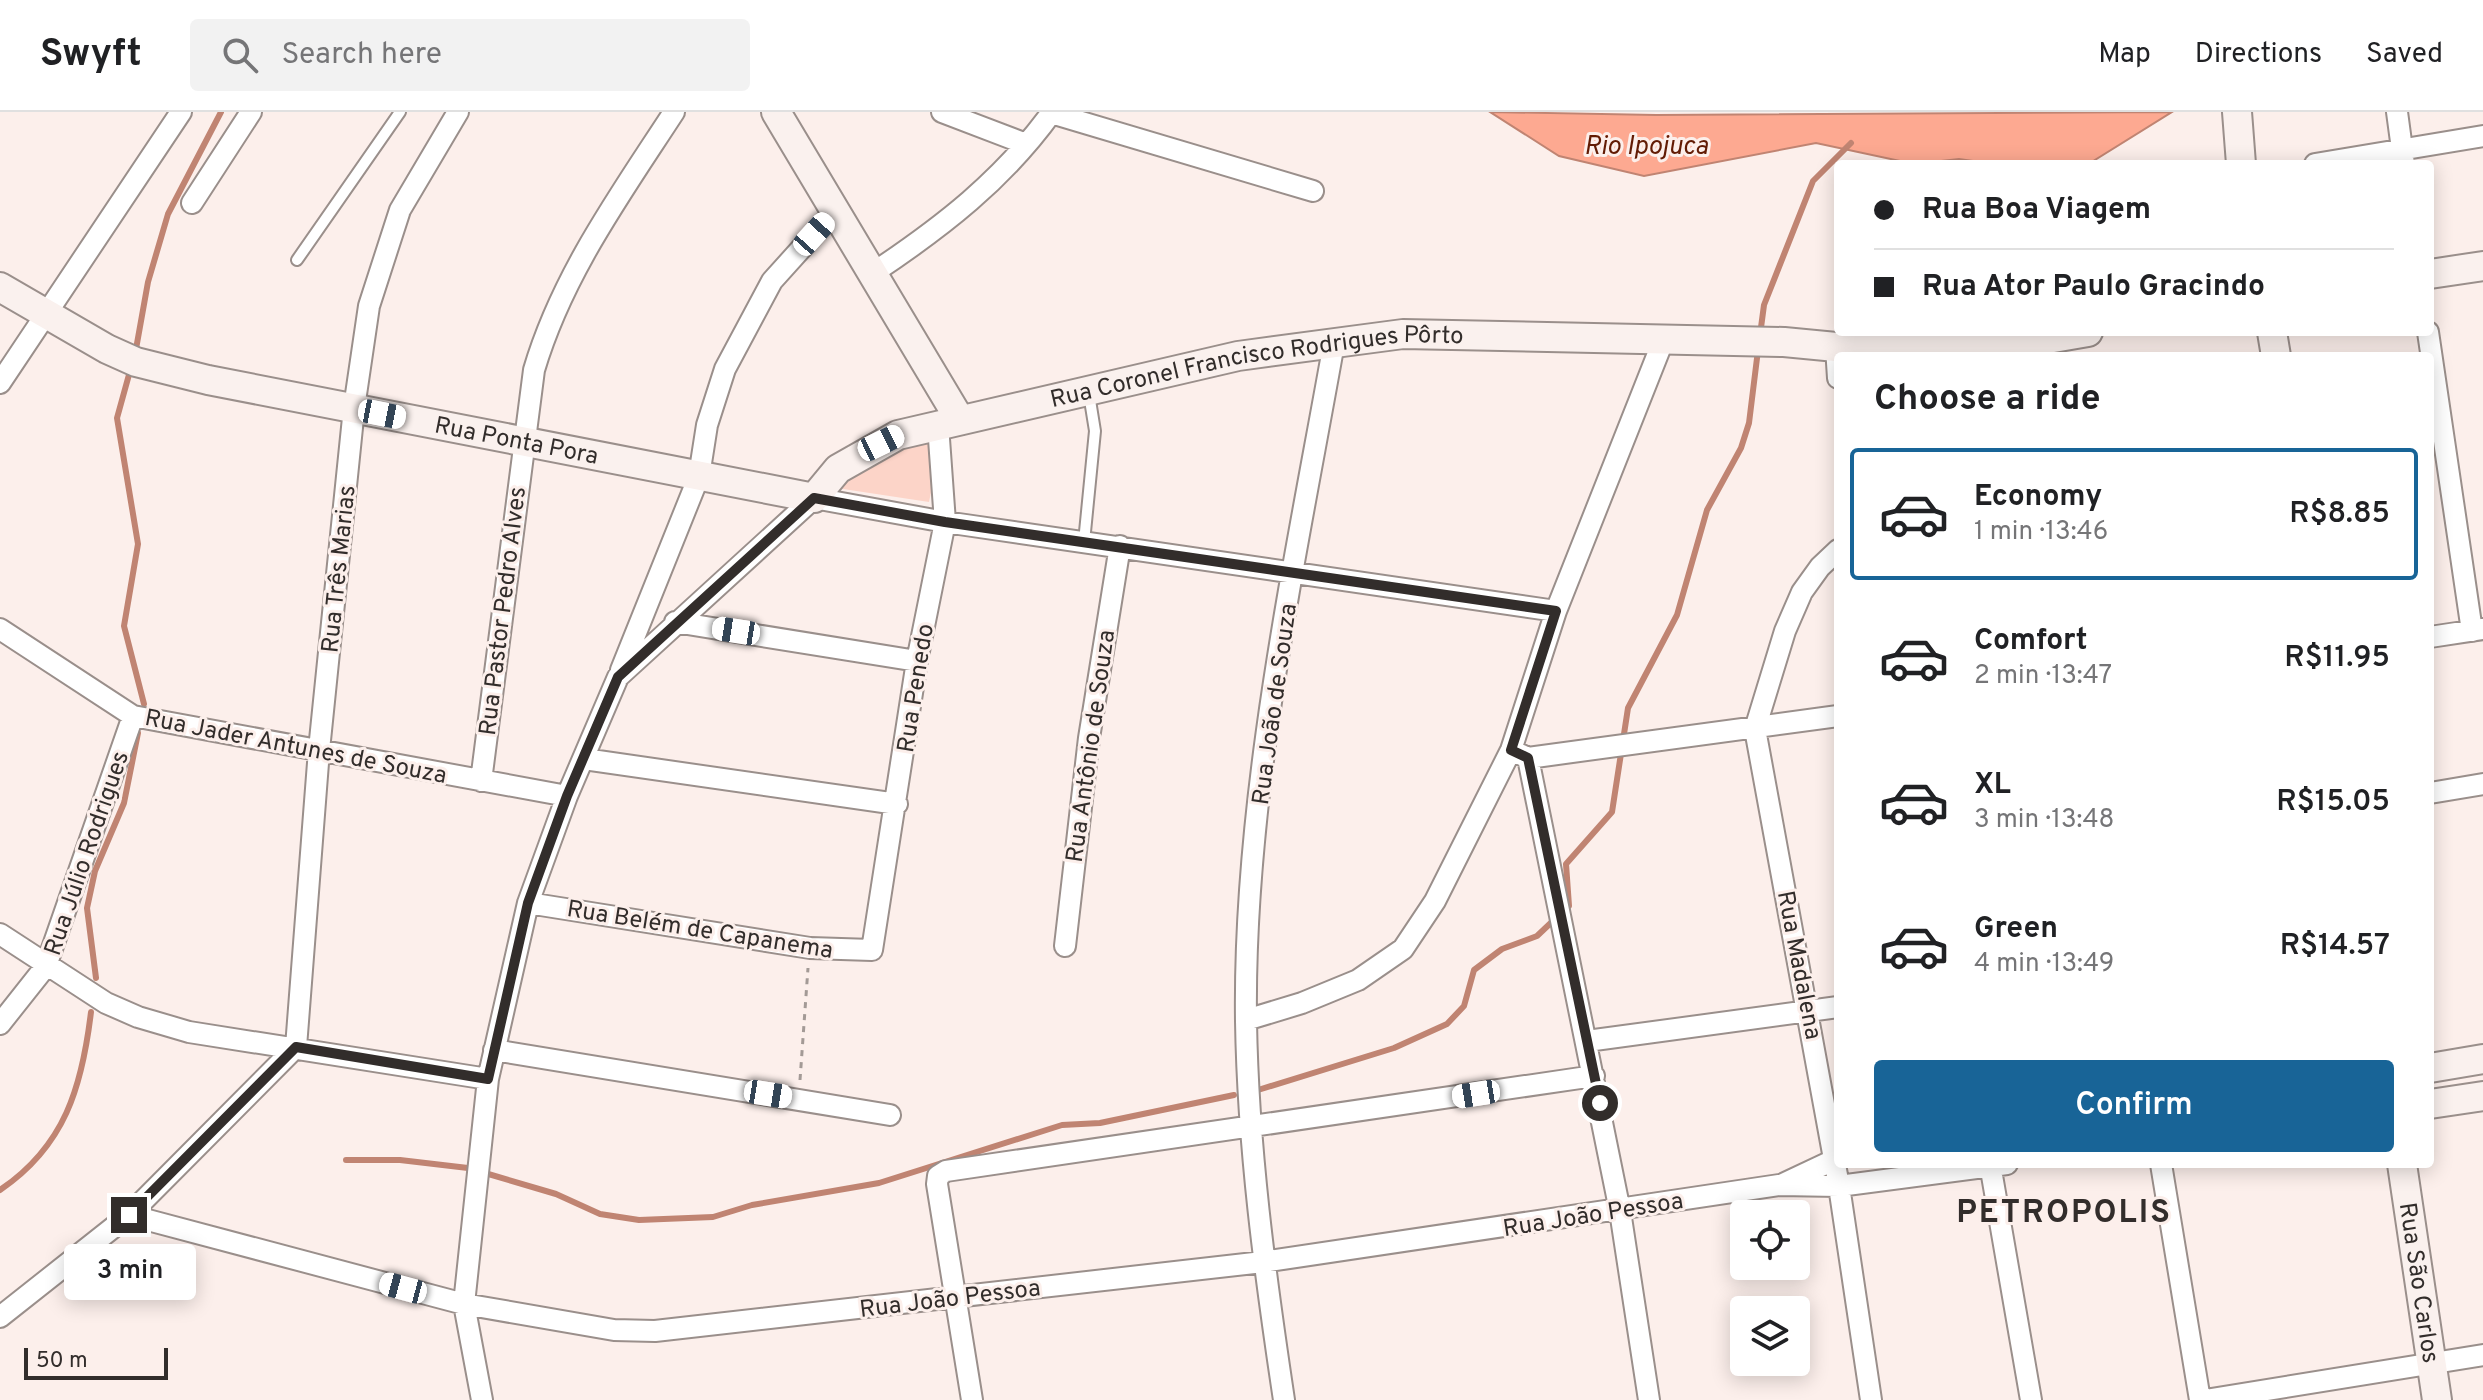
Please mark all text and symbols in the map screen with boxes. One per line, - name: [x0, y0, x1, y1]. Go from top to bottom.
- search box: [190, 19, 750, 91]
- text: Swyft: [40, 31, 142, 80]
- icon: search: [218, 33, 262, 77]
- text: Search here: [282, 37, 442, 74]
- text: Map: [2098, 37, 2151, 73]
- text: Directions: [2195, 37, 2322, 73]
- text: Saved: [2366, 37, 2443, 73]
- water label: Rio Ipojuca: [1584, 131, 1709, 164]
- text: Rua Boa Viagem: [1922, 192, 2151, 229]
- car: [789, 208, 839, 260]
- text: Rua Ator Paulo Gracindo: [1922, 269, 2265, 306]
- street label: Rua Coronel Francisco Rodrigues Pôrto: [1048, 321, 1464, 416]
- text: Choose a ride: [1874, 377, 2100, 423]
- car: [356, 398, 408, 430]
- street label: Rua Ponta Pora: [432, 411, 601, 473]
- car: [854, 422, 908, 464]
- icon: car: [1878, 478, 1950, 550]
- text: Economy: [1974, 479, 2102, 516]
- street label: Rua Três Marias: [316, 484, 364, 654]
- street label: Rua Pastor Pedro Alves: [474, 485, 534, 737]
- text: R$8.85: [2289, 496, 2390, 533]
- text: 1 min · 13:46: [1974, 516, 2108, 549]
- street label: Rua João de Souza: [1247, 602, 1305, 807]
- car: [710, 615, 762, 647]
- street label: Rua Penedo: [892, 622, 942, 755]
- icon: car: [1878, 622, 1950, 694]
- text: Comfort: [1974, 623, 2087, 660]
- street label: Rua Antônio de Souza: [1061, 628, 1123, 865]
- text: R$11.95: [2284, 640, 2390, 677]
- text: 2 min · 13:47: [1974, 660, 2112, 693]
- street label: Rua Jader Antunes de Souza: [142, 704, 449, 792]
- street label: Rua Júlio Rodrigues: [39, 747, 137, 960]
- icon: car: [1878, 766, 1950, 838]
- text: XL: [1974, 767, 2011, 804]
- text: R$15.05: [2276, 784, 2390, 821]
- text: 3 min · 13:48: [1974, 804, 2114, 837]
- street label: Rua Madalena: [1769, 888, 1827, 1042]
- street label: Rua Belém de Capanema: [564, 895, 835, 967]
- icon: car: [1878, 910, 1950, 982]
- text: Green: [1974, 911, 2058, 948]
- text: R$14.57: [2280, 928, 2390, 965]
- text: 4 min · 13:49: [1974, 948, 2114, 981]
- button: Confirm: [1874, 1060, 2394, 1152]
- car: [742, 1078, 794, 1110]
- car: [1450, 1078, 1502, 1110]
- route start: [1582, 1085, 1618, 1121]
- street label: Rua João Pessoa: [1501, 1187, 1686, 1245]
- district label: PETROPOLIS: [1956, 1194, 2172, 1234]
- route end: [111, 1197, 147, 1233]
- map controls: [1730, 1200, 1810, 1376]
- button: locate: [1730, 1200, 1810, 1280]
- street label: Rua São Carlos: [2391, 1201, 2444, 1365]
- callout: 3 min: [63, 1243, 195, 1299]
- text: 3 min: [97, 1255, 163, 1288]
- car: [377, 1270, 429, 1306]
- street label: Rua João Pessoa: [858, 1274, 1042, 1326]
- button: layers: [1730, 1296, 1810, 1376]
- scale bar: [24, 1344, 168, 1380]
- text: 50 m: [36, 1348, 88, 1375]

